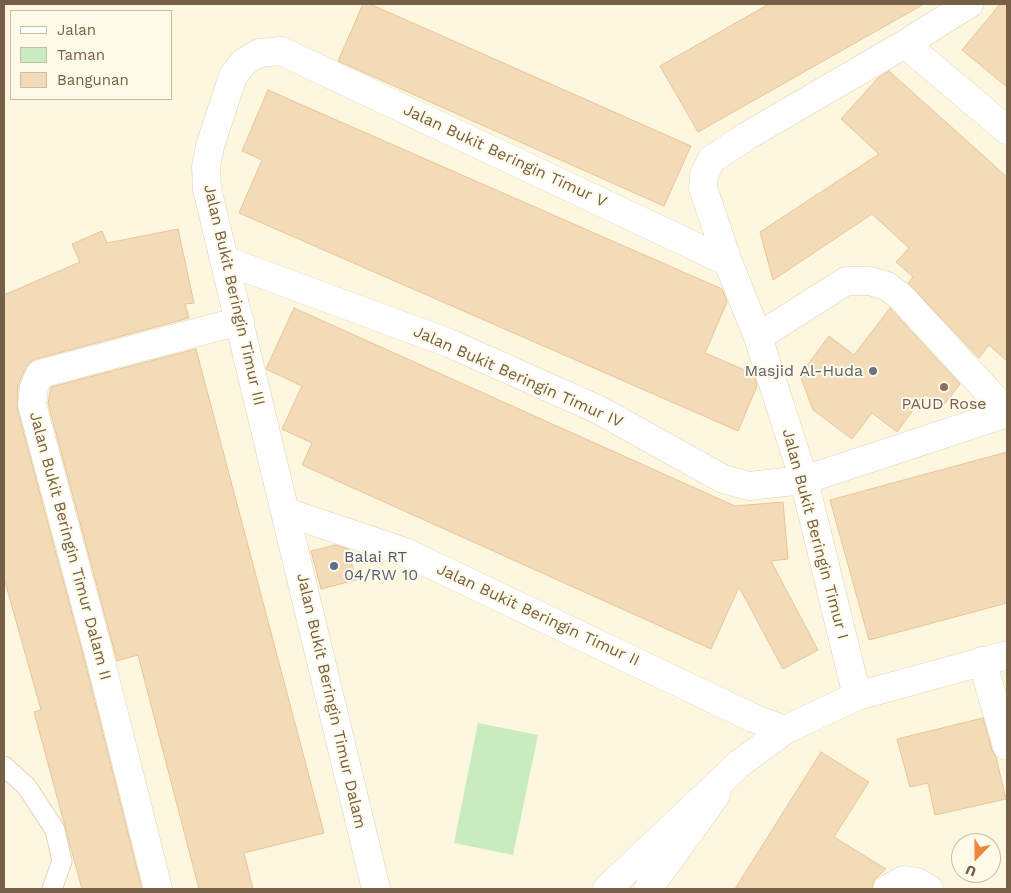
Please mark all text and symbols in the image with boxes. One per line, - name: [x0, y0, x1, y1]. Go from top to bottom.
- legend: [10, 10, 172, 100]
- text: Jalan: [57, 21, 96, 39]
- text: Taman: [57, 46, 105, 64]
- text: Bangunan: [57, 71, 129, 89]
- street label: Jalan Bukit Beringin Timur V: [400, 100, 610, 212]
- street label: Jalan Bukit Beringin Timur III: [199, 183, 269, 407]
- street label: Jalan Bukit Beringin Timur IV: [410, 322, 626, 432]
- place label: Masjid Al-Huda: [744, 361, 863, 381]
- marker: Masjid Al-Huda: [867, 365, 879, 377]
- marker: PAUD Rose: [938, 381, 950, 393]
- place label: PAUD Rose: [901, 394, 987, 414]
- street label: Jalan Bukit Beringin Timur Dalam II: [25, 410, 115, 682]
- street label: Jalan Bukit Beringin Timur I: [778, 427, 852, 641]
- place label: Balai RT 04/RW 10: [344, 547, 418, 585]
- street label: Jalan Bukit Beringin Timur II: [433, 559, 643, 671]
- marker: Balai RT 04/RW 10: [328, 560, 340, 572]
- street label: Jalan Bukit Beringin Timur Dalam: [292, 571, 370, 831]
- north arrow: [951, 833, 1001, 883]
- text: U: [963, 862, 978, 880]

